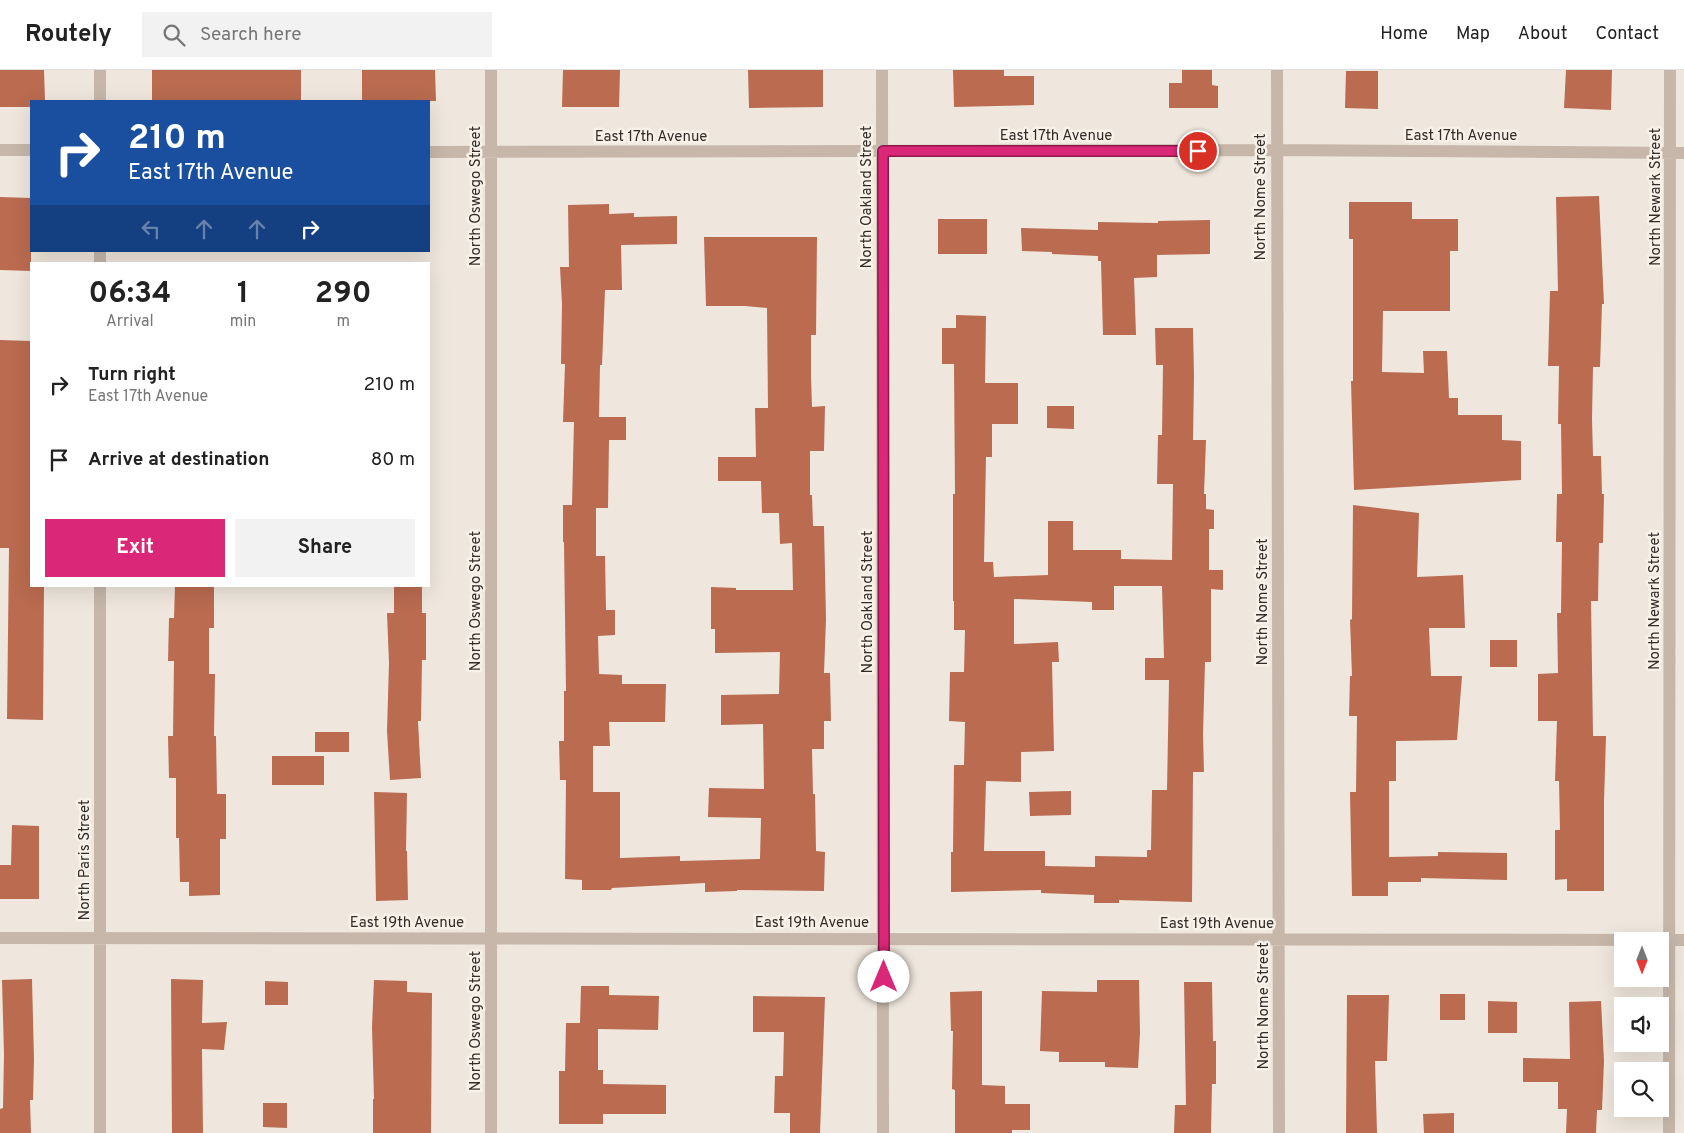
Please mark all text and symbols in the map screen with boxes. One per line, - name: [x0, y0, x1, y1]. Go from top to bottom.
- search box: [142, 12, 492, 57]
- text: Routely: [25, 20, 112, 50]
- icon: search: [160, 21, 188, 49]
- text: Search here: [200, 23, 301, 47]
- text: Home: [1380, 23, 1428, 46]
- text: Map: [1456, 23, 1490, 46]
- text: About: [1518, 23, 1567, 46]
- text: Contact: [1595, 23, 1659, 46]
- text: 210 m: [128, 117, 226, 161]
- icon: right: [45, 120, 110, 185]
- street label: North Oswego Street: [467, 126, 486, 266]
- street label: North Oakland Street: [858, 126, 877, 268]
- street label: East 17th Avenue: [1000, 127, 1112, 146]
- street label: East 17th Avenue: [1405, 127, 1517, 146]
- street label: East 17th Avenue: [595, 128, 707, 147]
- street label: North Newark Street: [1647, 128, 1666, 266]
- pin: [1177, 130, 1219, 172]
- street label: North Nome Street: [1252, 133, 1271, 261]
- icon: arrive: [1184, 137, 1212, 165]
- text: East 17th Avenue: [128, 160, 293, 187]
- icon: left: [137, 215, 165, 243]
- icon: ahead: [190, 215, 218, 243]
- icon: ahead: [243, 215, 271, 243]
- icon: right: [296, 215, 324, 243]
- text: 06:34: [89, 276, 171, 313]
- text: 1: [237, 276, 249, 313]
- text: 290: [315, 276, 371, 313]
- text: Arrival: [106, 312, 154, 332]
- text: min: [230, 312, 256, 332]
- text: m: [336, 312, 350, 332]
- text: Turn right: [88, 363, 176, 387]
- icon: right: [45, 371, 73, 399]
- text: 210 m: [364, 373, 415, 397]
- text: East 17th Avenue: [88, 387, 208, 407]
- icon: arrive: [45, 446, 73, 474]
- text: Arrive at destination: [88, 448, 269, 472]
- text: 80 m: [371, 448, 415, 472]
- button: Exit: [45, 519, 225, 577]
- button: Share: [235, 519, 415, 577]
- street label: North Oswego Street: [467, 531, 486, 671]
- street label: North Oakland Street: [859, 531, 878, 673]
- street label: North Newark Street: [1646, 532, 1665, 670]
- street label: North Nome Street: [1254, 538, 1273, 666]
- street label: North Paris Street: [76, 799, 95, 921]
- street label: East 19th Avenue: [350, 914, 464, 933]
- street label: East 19th Avenue: [755, 914, 869, 933]
- street label: East 19th Avenue: [1160, 915, 1274, 934]
- north arrow: [1614, 932, 1669, 988]
- map controls: [1614, 932, 1669, 1117]
- street label: North Nome Street: [1255, 942, 1274, 1070]
- position arrow: [857, 950, 909, 1002]
- street label: North Oswego Street: [467, 951, 486, 1091]
- button: sound: [1614, 997, 1669, 1052]
- button: search: [1614, 1062, 1669, 1117]

